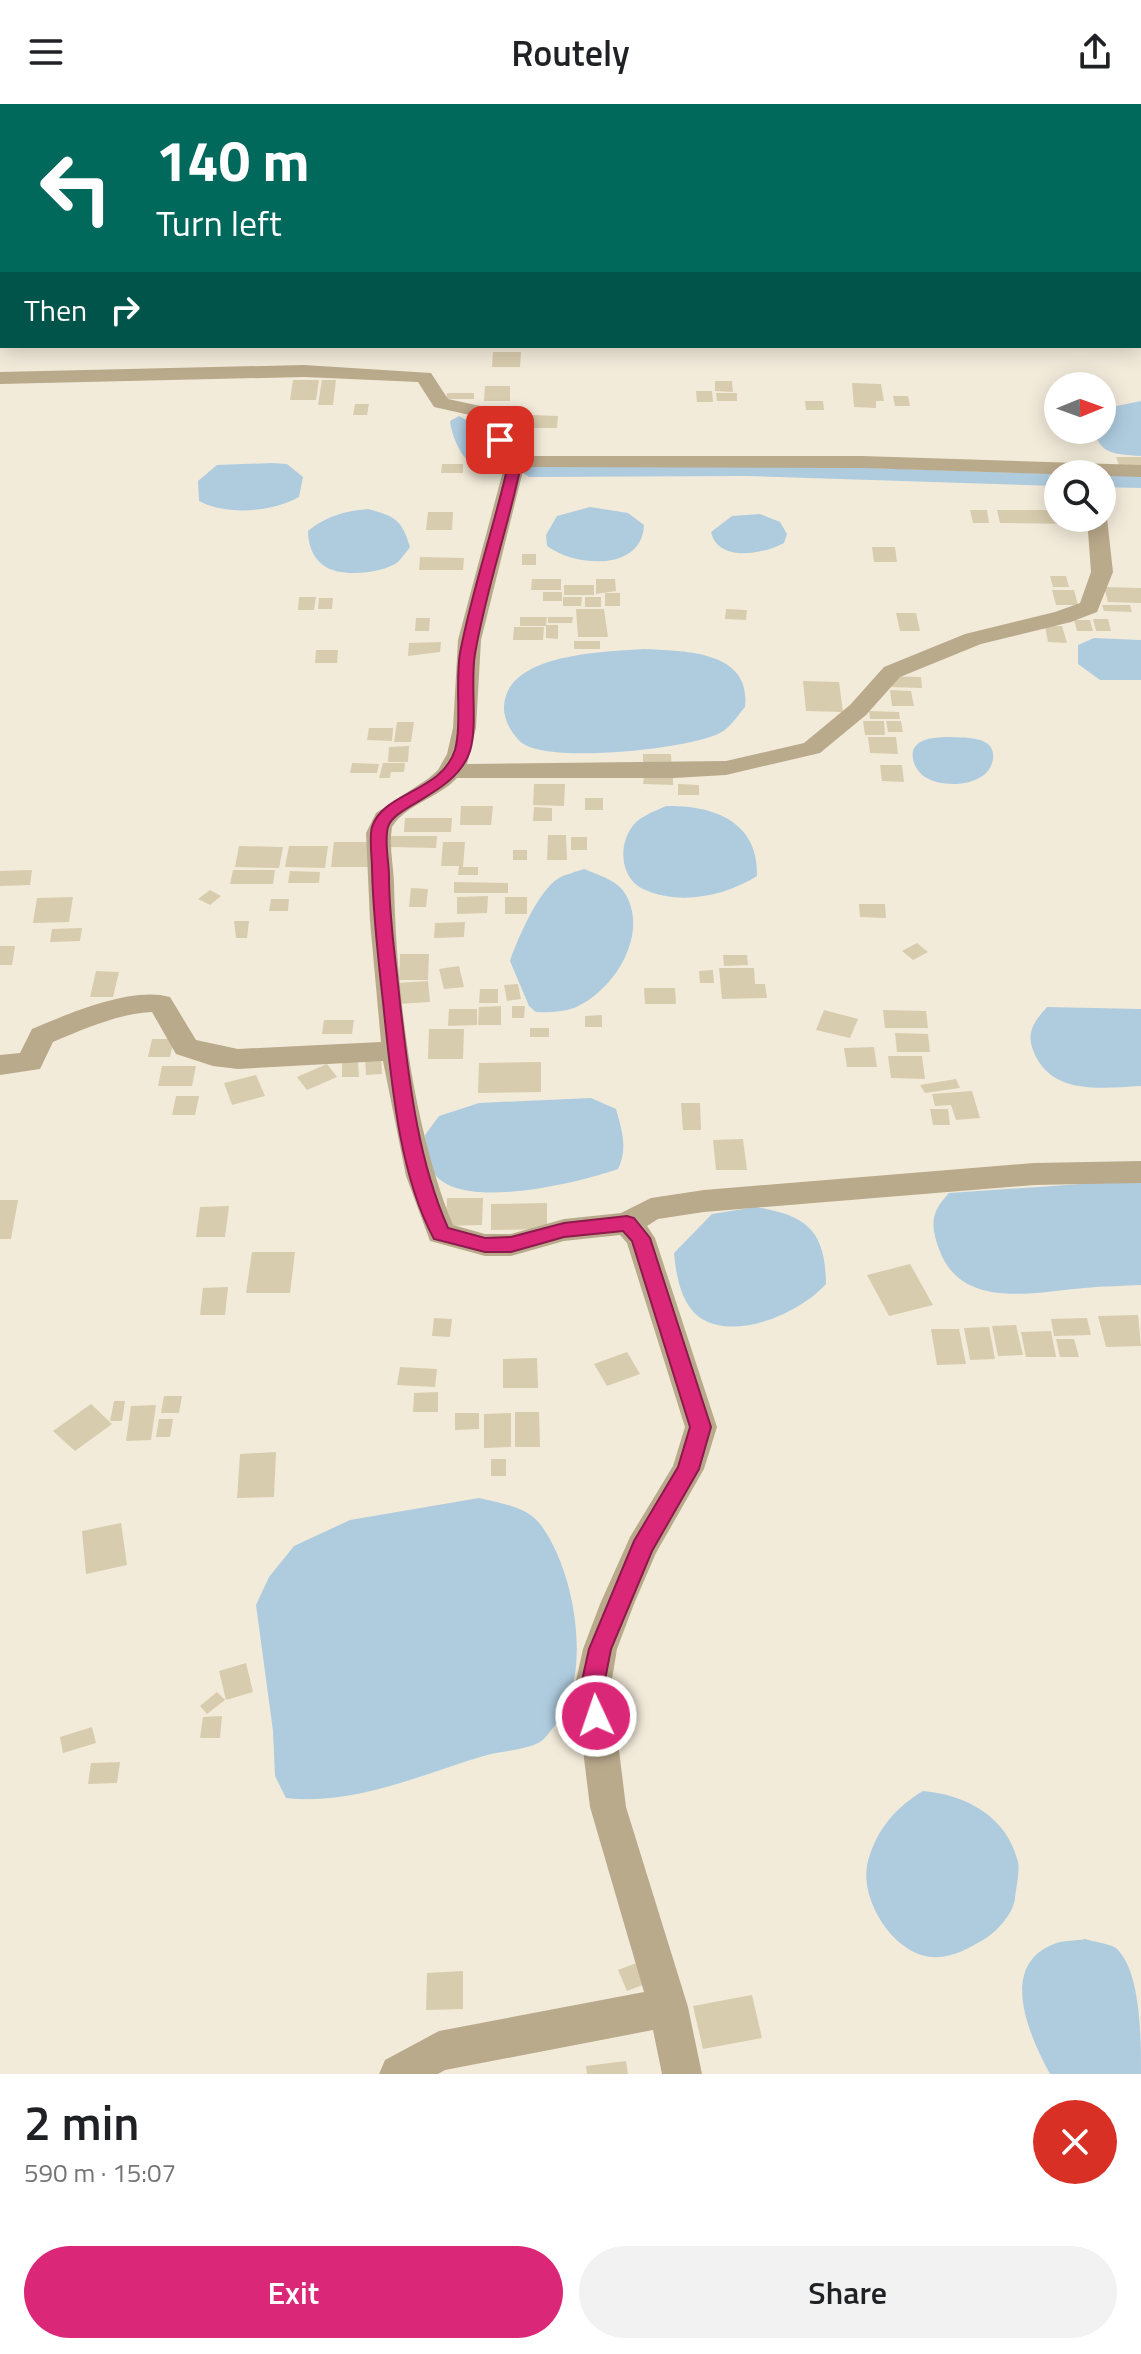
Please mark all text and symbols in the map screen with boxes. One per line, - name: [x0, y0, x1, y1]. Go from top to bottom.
- text: Routely: [511, 25, 630, 80]
- icon: menu: [24, 30, 68, 74]
- icon: share: [1073, 30, 1117, 74]
- text: 140 m: [156, 118, 309, 203]
- icon: left: [24, 136, 128, 240]
- text: Turn left: [156, 195, 282, 250]
- text: Then: [24, 287, 87, 333]
- icon: right: [103, 288, 147, 332]
- north arrow: [1044, 372, 1116, 444]
- map controls: [1044, 372, 1116, 532]
- pin: [466, 406, 534, 474]
- icon: arrive: [478, 418, 522, 462]
- button: search: [1044, 460, 1116, 532]
- position arrow: [554, 1674, 638, 1758]
- text: 2 min: [24, 2086, 139, 2159]
- button: close: [1033, 2100, 1117, 2184]
- text: 590 m · 15:07: [24, 2153, 176, 2192]
- button: Exit: [24, 2246, 563, 2338]
- button: Share: [579, 2246, 1117, 2338]

